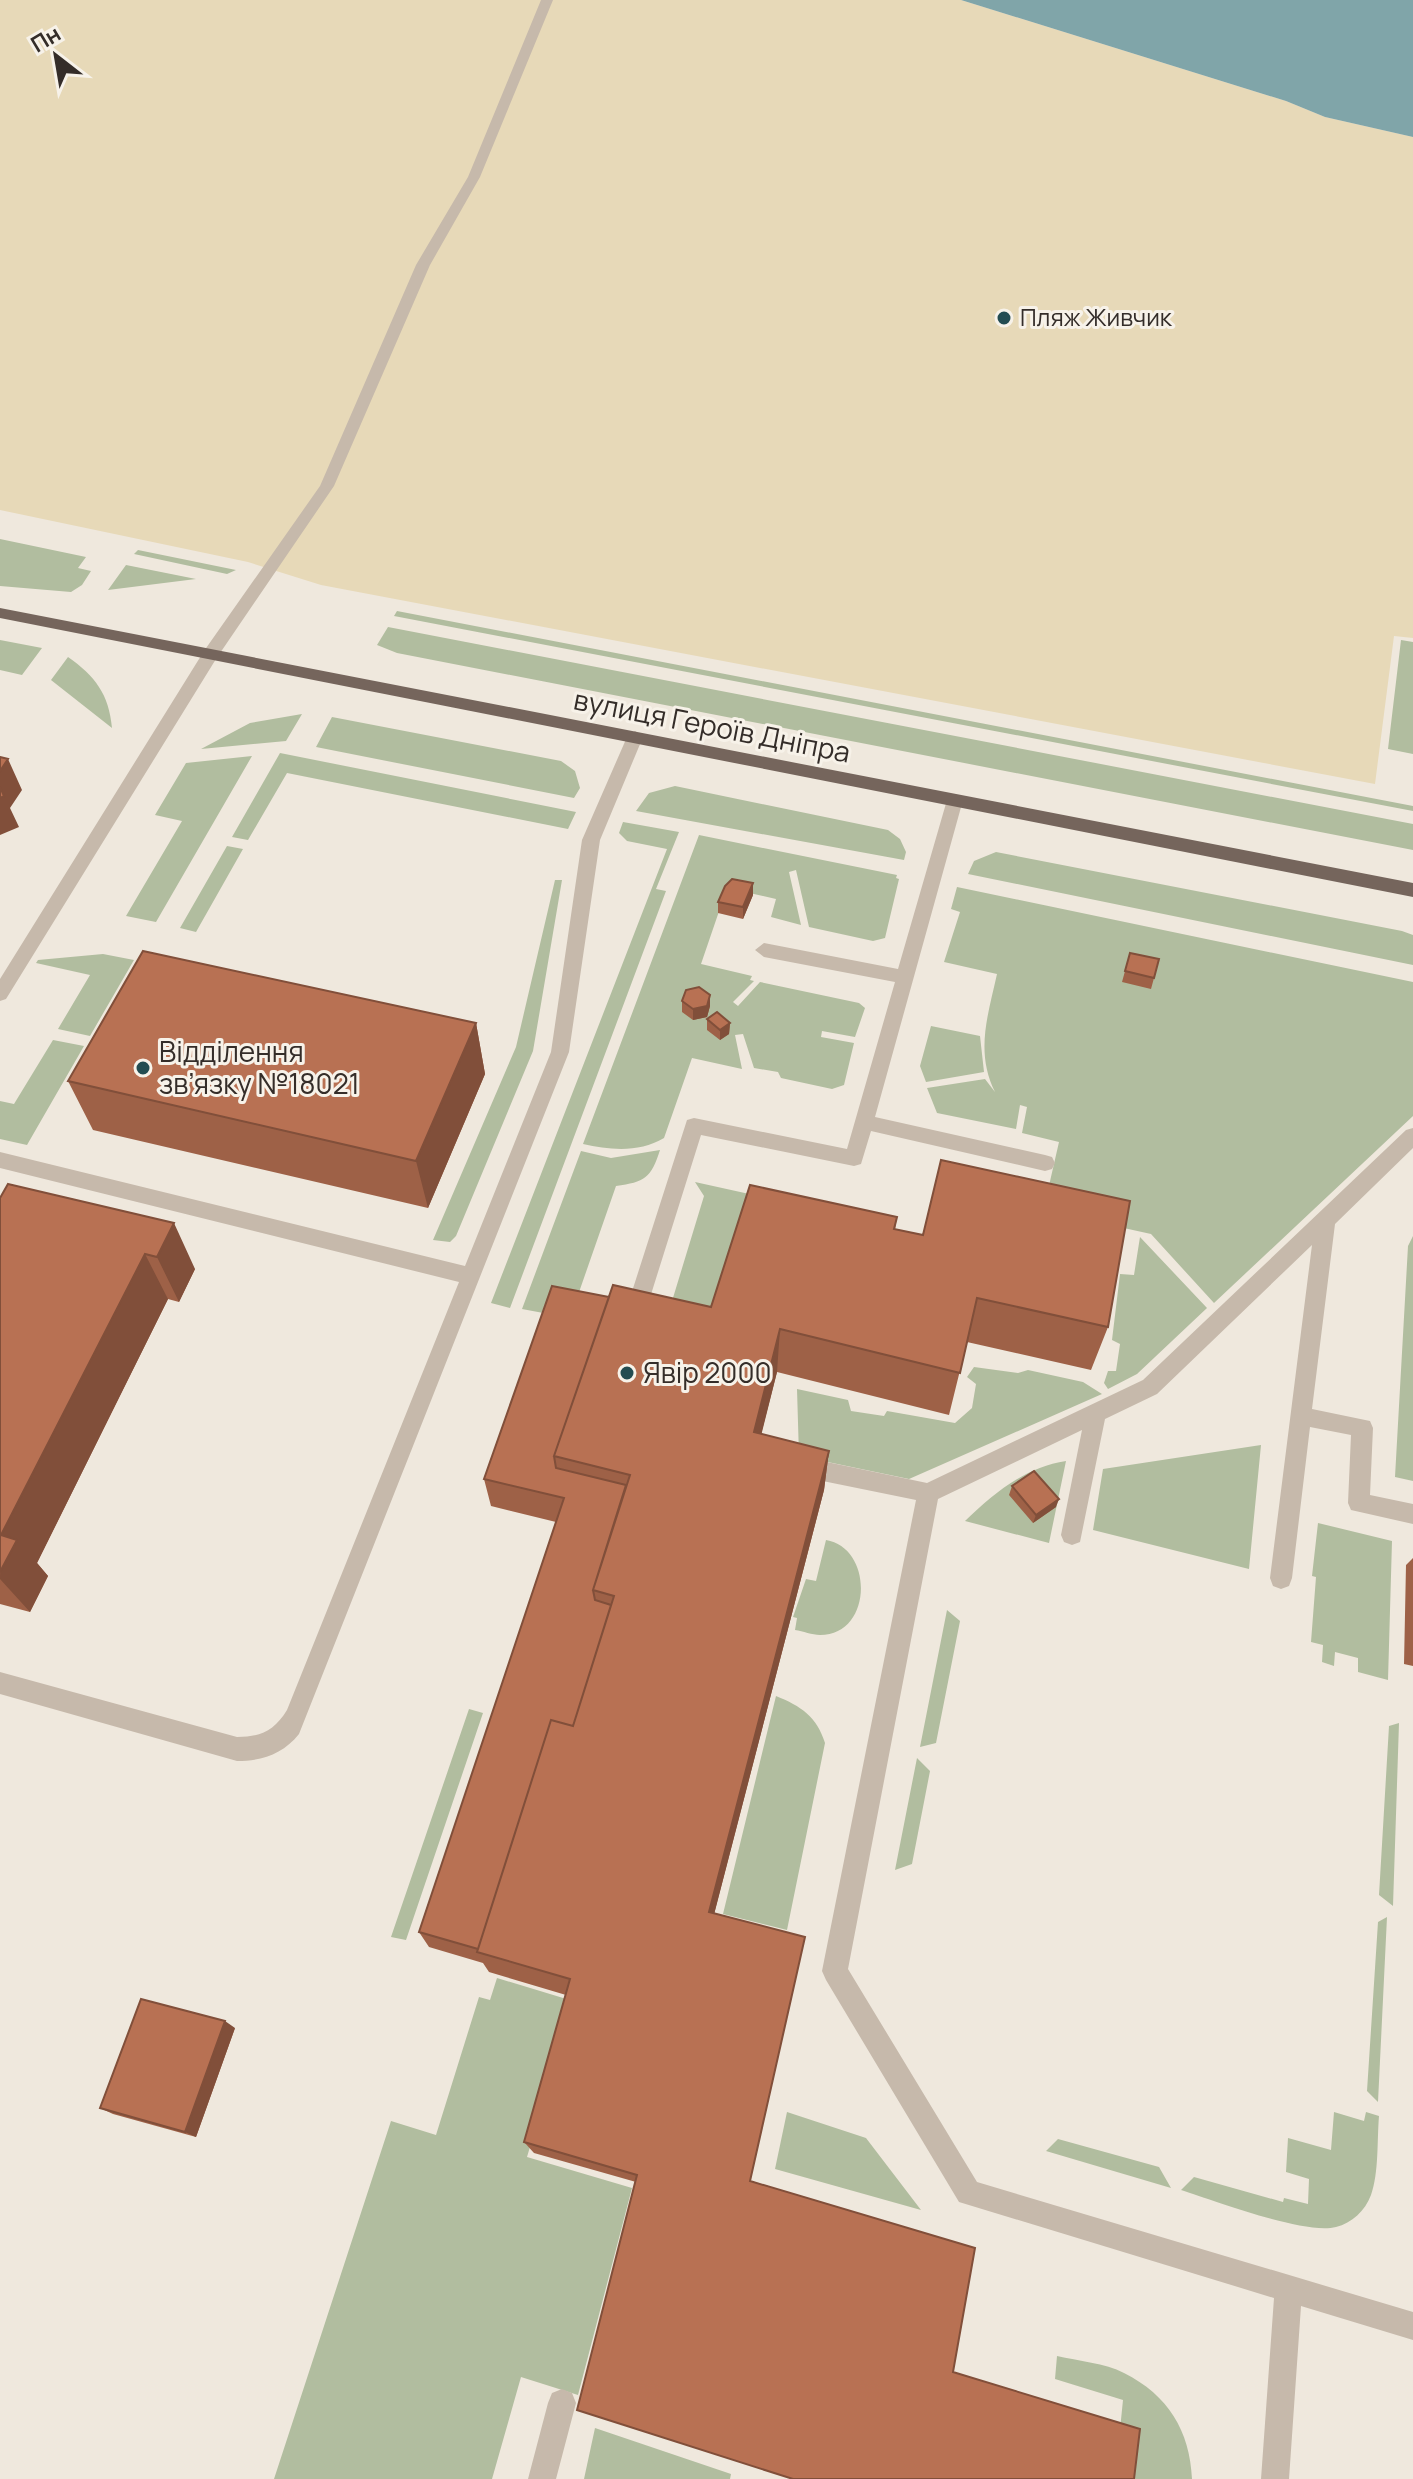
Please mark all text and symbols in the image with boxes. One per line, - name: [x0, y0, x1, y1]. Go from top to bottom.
- north arrow: [16, 16, 96, 96]
- text: Пн: [25, 18, 66, 59]
- place label: Пляж Живчик: [1020, 300, 1173, 333]
- marker: Пляж Живчик: [995, 309, 1013, 327]
- street label: вулиця Героїв Дніпра: [571, 680, 854, 770]
- place label: Відділення зв’язку №18021: [159, 1032, 360, 1102]
- marker: Відділення зв’язку №18021: [134, 1059, 152, 1077]
- place label: Явір 2000: [643, 1353, 772, 1391]
- marker: Явір 2000: [618, 1364, 636, 1382]

